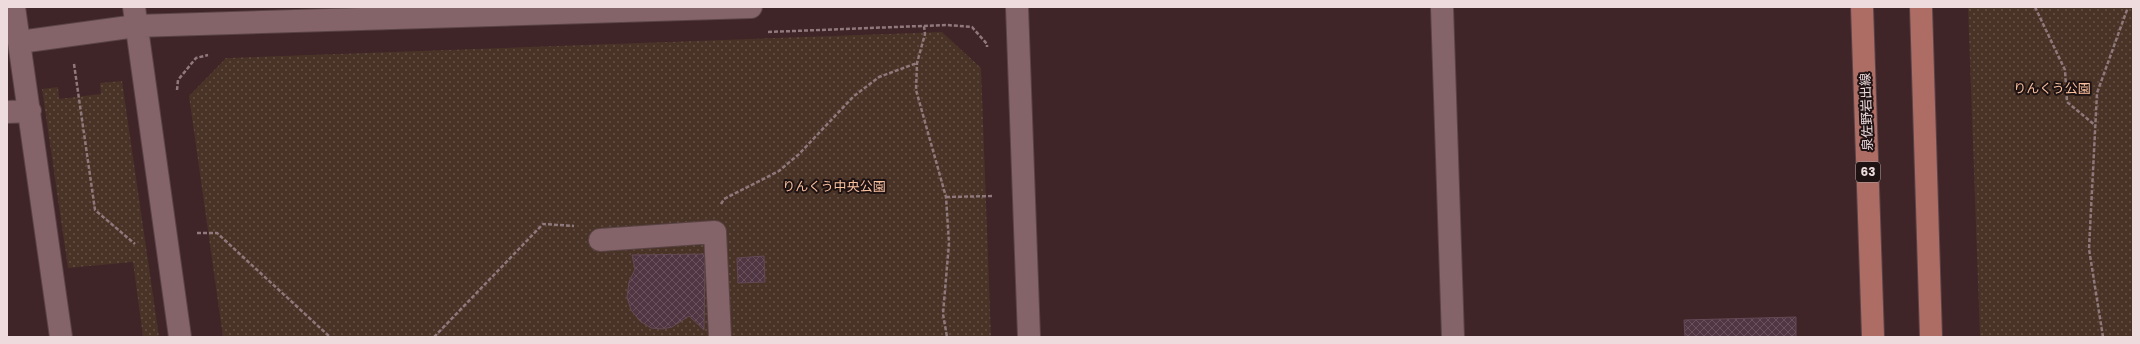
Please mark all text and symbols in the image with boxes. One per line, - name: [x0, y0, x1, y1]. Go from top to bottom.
- street label: 泉佐野岩出線: [1856, 73, 1877, 151]
- park label: りんくう公園: [2013, 79, 2091, 98]
- road number: 63: [1856, 162, 1880, 182]
- park label: りんくう中央公園: [782, 177, 886, 196]

